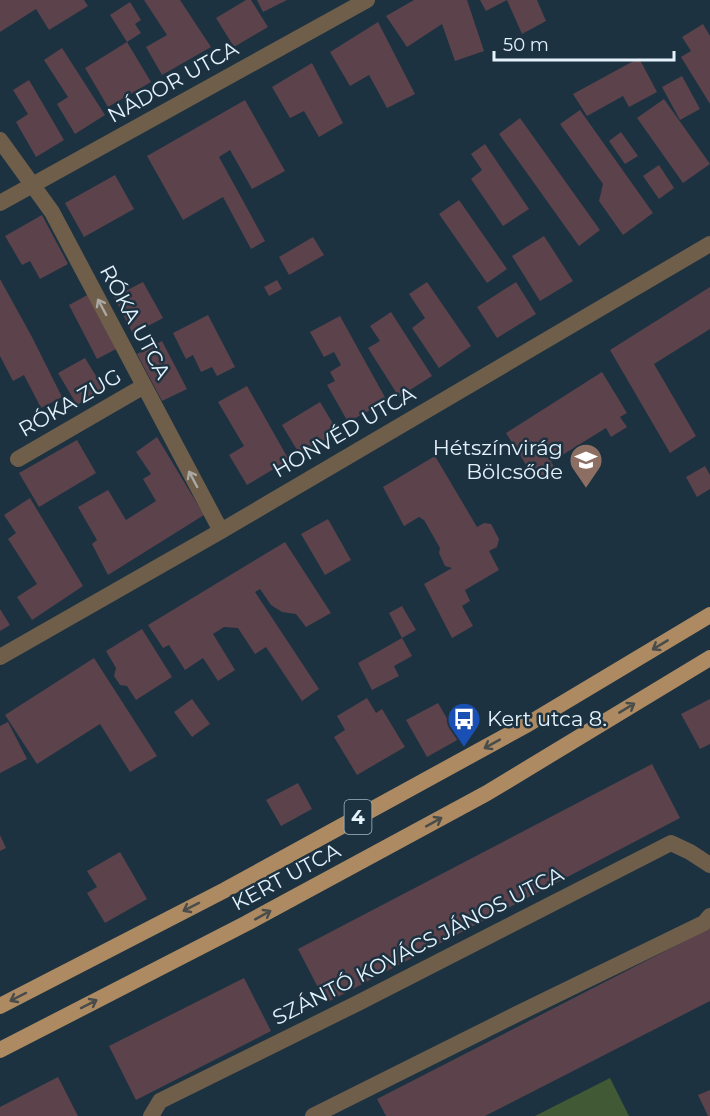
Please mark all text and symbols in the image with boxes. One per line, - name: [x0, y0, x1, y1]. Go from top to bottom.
- scale bar: [494, 24, 674, 62]
- text: 50 m: [503, 34, 549, 56]
- street label: NÁDOR UTCA: [103, 35, 243, 128]
- street label: RÓKA UTCA: [95, 260, 176, 384]
- one-way arrow: [96, 299, 108, 316]
- street label: RÓKA ZUG: [14, 363, 125, 442]
- street label: HONVÉD UTCA: [268, 380, 420, 483]
- place label: Hétszínvirág Bölcsőde: [433, 435, 563, 484]
- school or university icon: Hétszínvirág Bölcsőde: [568, 442, 604, 489]
- one-way arrow: [187, 471, 199, 488]
- one-way arrow: [652, 640, 669, 652]
- bus stop icon: Kert utca 8.: [446, 701, 482, 748]
- one-way arrow: [618, 702, 635, 714]
- place label: Kert utca 8.: [487, 706, 607, 731]
- one-way arrow: [484, 738, 501, 750]
- road number: 4: [344, 800, 372, 834]
- one-way arrow: [425, 815, 442, 827]
- street label: KERT UTCA: [227, 837, 345, 916]
- street label: SZÁNTÓ KOVÁCS JÁNOS UTCA: [268, 861, 568, 1030]
- one-way arrow: [183, 901, 200, 913]
- one-way arrow: [254, 909, 271, 921]
- one-way arrow: [10, 991, 27, 1003]
- one-way arrow: [80, 998, 98, 1009]

